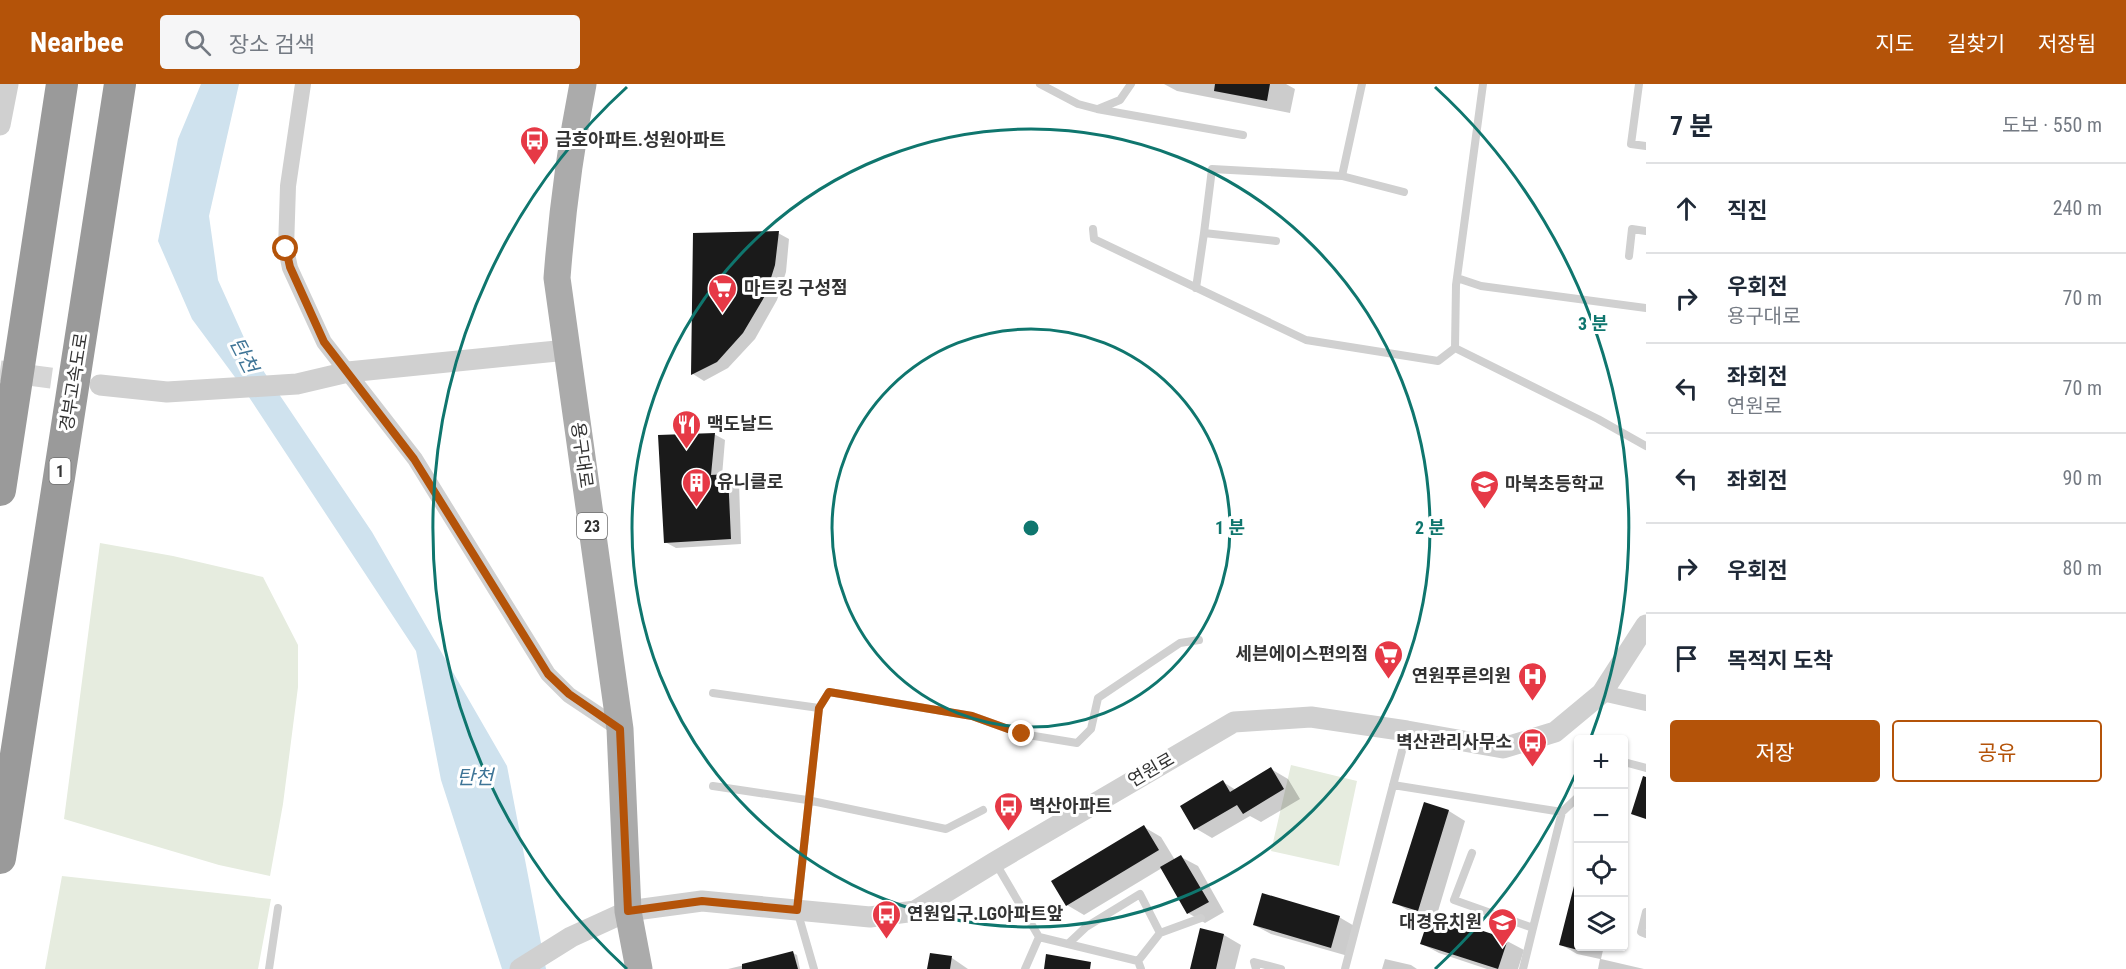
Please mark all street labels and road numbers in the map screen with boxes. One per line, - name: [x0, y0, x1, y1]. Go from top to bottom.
- street label: 경부고속도로: [55, 331, 92, 433]
- street label: 용구대로: [567, 421, 598, 489]
- road number: 1: [50, 458, 70, 484]
- road number: 23: [577, 513, 607, 539]
- street label: 연원로: [1124, 748, 1178, 791]

